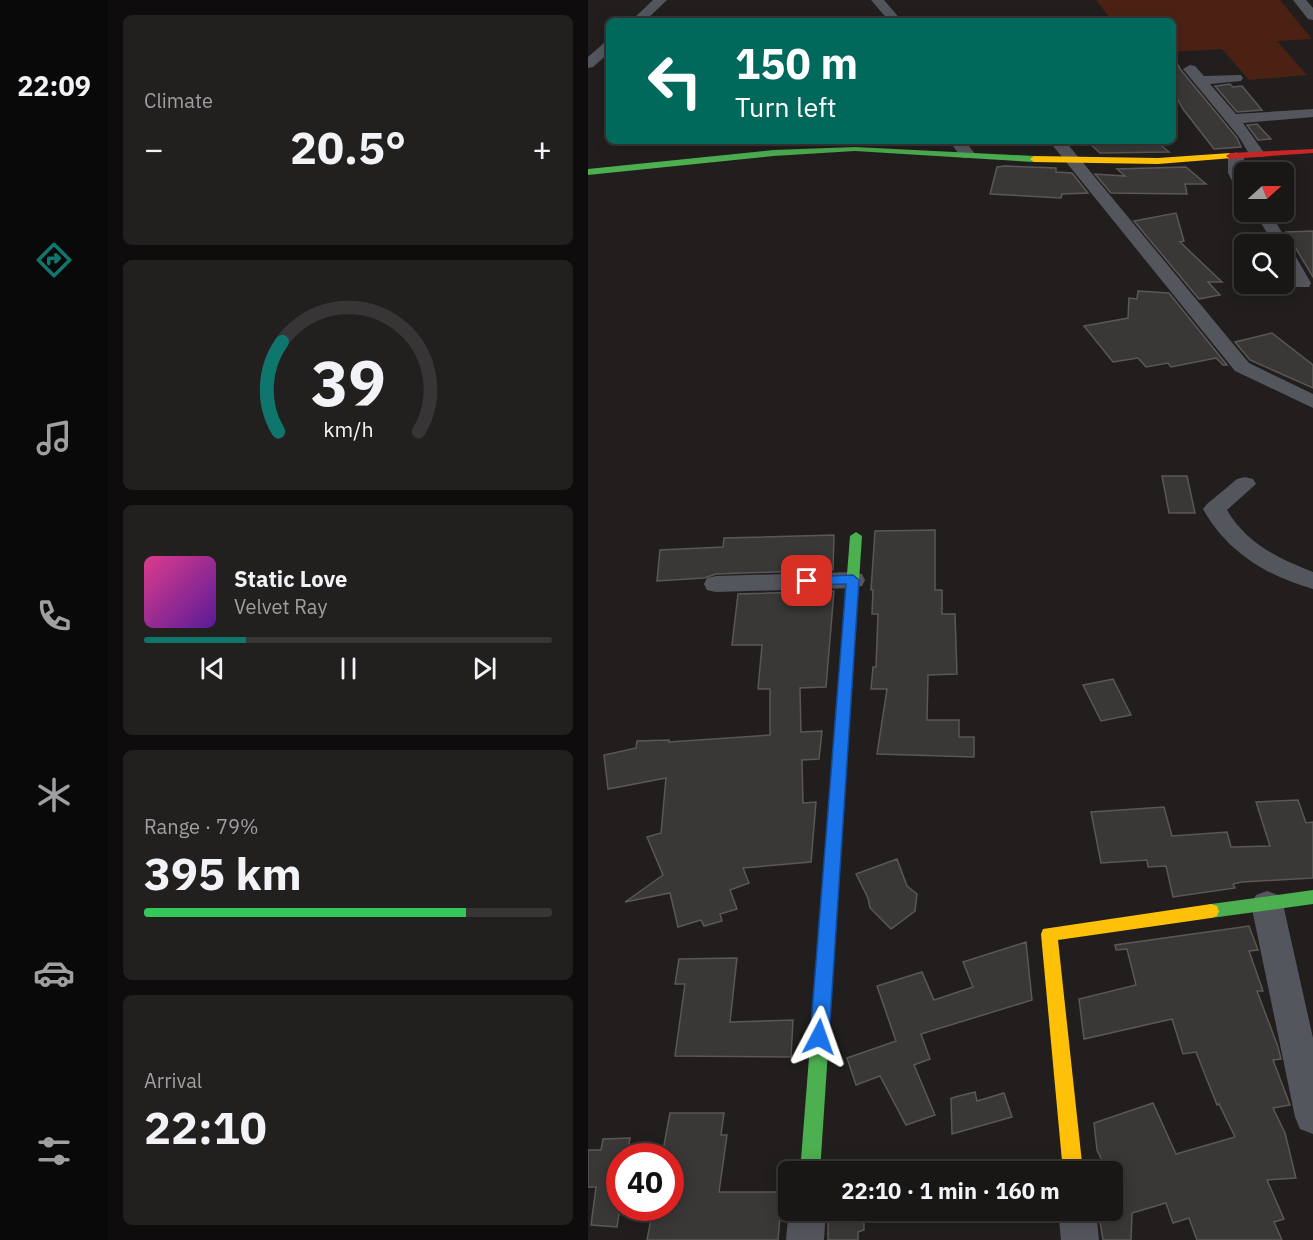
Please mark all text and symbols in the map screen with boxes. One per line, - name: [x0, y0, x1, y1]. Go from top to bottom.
- text: 150 m: [735, 36, 858, 91]
- icon: left: [636, 42, 714, 120]
- text: 22:09: [17, 68, 91, 103]
- text: Climate: [144, 87, 213, 114]
- text: Turn left: [735, 89, 836, 124]
- text: 20.5°: [290, 118, 406, 176]
- text: −: [144, 127, 164, 170]
- text: +: [532, 127, 552, 170]
- north arrow: [1234, 162, 1294, 222]
- map controls: [1234, 162, 1294, 294]
- button: search: [1234, 234, 1294, 294]
- icon: directions: [33, 239, 75, 281]
- text: 39: [311, 342, 385, 423]
- text: km/h: [323, 415, 373, 443]
- icon: music: [33, 417, 75, 459]
- pin: [781, 555, 832, 606]
- text: Static Love: [234, 564, 347, 593]
- icon: arrive: [790, 564, 823, 597]
- text: Velvet Ray: [234, 593, 327, 620]
- icon: phone: [33, 595, 75, 637]
- icon: previous: [196, 652, 229, 685]
- icon: pause: [332, 652, 365, 685]
- icon: next: [468, 652, 501, 685]
- icon: climate: [33, 774, 75, 816]
- text: Range · 79%: [144, 813, 259, 840]
- text: 395 km: [144, 844, 302, 902]
- icon: car: [33, 952, 75, 994]
- position arrow: [787, 1005, 851, 1069]
- text: Arrival: [144, 1067, 202, 1094]
- text: 22:10: [144, 1098, 267, 1156]
- icon: filters: [33, 1130, 75, 1172]
- speed limit sign: 40: [606, 1143, 684, 1221]
- text: 22:10 · 1 min · 160 m: [841, 1176, 1060, 1205]

